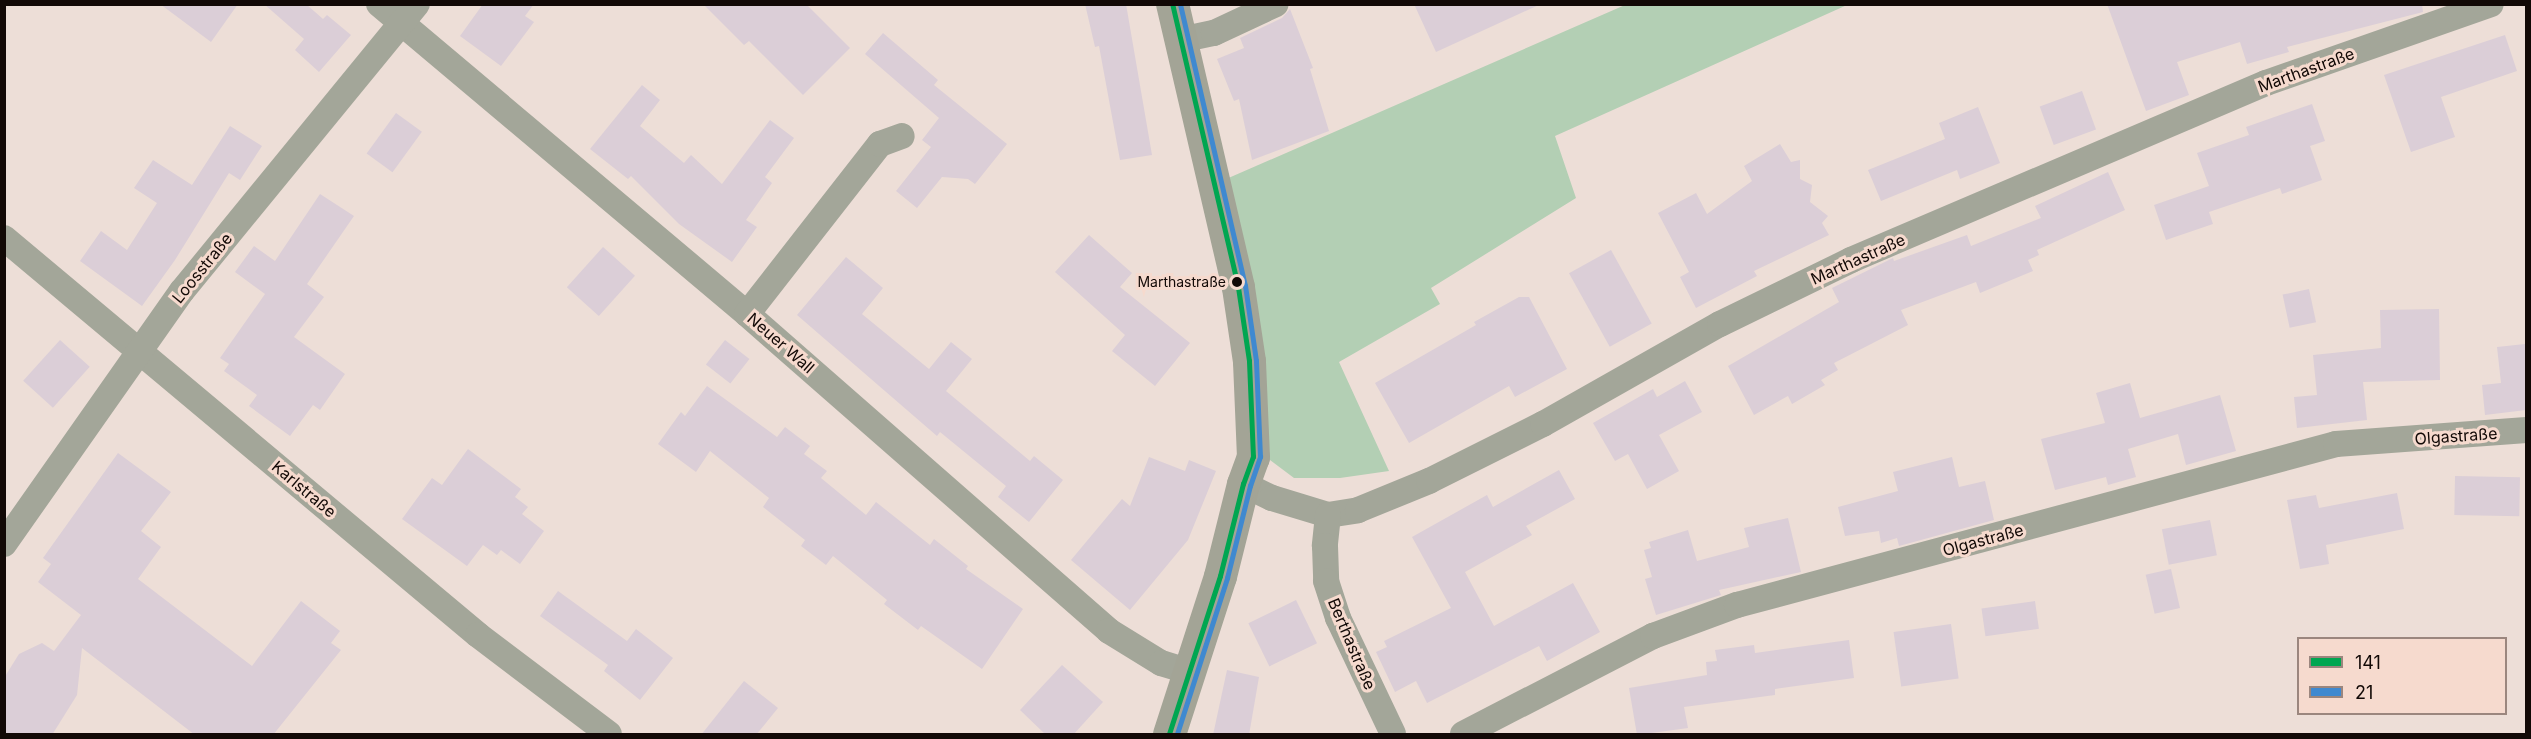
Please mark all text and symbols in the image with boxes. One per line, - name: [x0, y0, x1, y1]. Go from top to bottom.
- street label: Marthastraße: [2255, 44, 2357, 96]
- street label: Loosstraße: [168, 229, 236, 307]
- street label: Marthastraße: [1808, 230, 1908, 288]
- place label: Marthastraße: [1137, 274, 1226, 290]
- marker: Marthastraße: [1231, 276, 1243, 288]
- street label: Neuer Wall: [744, 309, 818, 377]
- street label: Olgastraße: [2414, 424, 2498, 448]
- street label: Karlstraße: [268, 457, 340, 521]
- street label: Olgastraße: [1941, 520, 2025, 560]
- street label: Berthastraße: [1324, 595, 1380, 693]
- legend: [2297, 637, 2507, 715]
- text: 141: [2355, 652, 2381, 673]
- text: 21: [2355, 682, 2373, 703]

